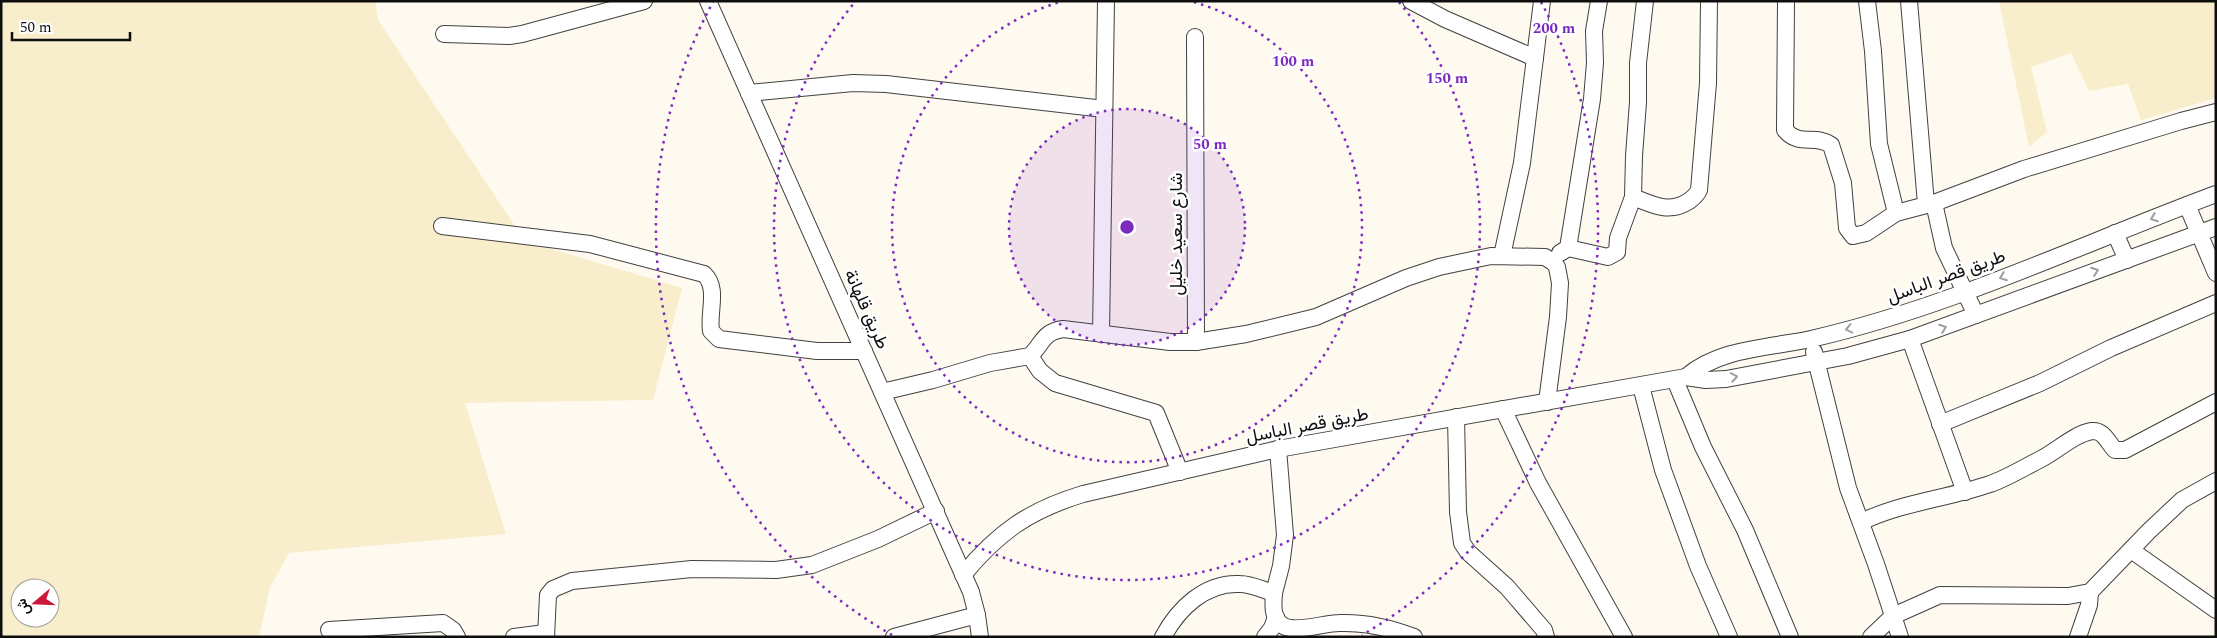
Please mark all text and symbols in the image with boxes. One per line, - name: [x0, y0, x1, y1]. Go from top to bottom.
- scale bar: [12, 10, 130, 42]
- text: 50 m: [20, 16, 52, 39]
- text: 200 m: [1533, 17, 1576, 40]
- text: 100 m: [1272, 50, 1315, 73]
- text: 150 m: [1426, 67, 1469, 90]
- text: 50 m: [1193, 133, 1228, 156]
- street label: شارع سعيد خليل: [1163, 173, 1190, 295]
- one-way arrow: [2150, 212, 2159, 222]
- centre of rings: [1118, 218, 1136, 236]
- street label: طريق قصر الباسل: [1883, 243, 2009, 310]
- street label: طريق قلهانة: [837, 265, 896, 353]
- one-way arrow: [2091, 267, 2099, 277]
- one-way arrow: [1999, 271, 2007, 281]
- one-way arrow: [1844, 323, 1853, 334]
- one-way arrow: [1938, 324, 1947, 334]
- one-way arrow: [1730, 373, 1739, 383]
- street label: طريق قصر الباسل: [1243, 400, 1371, 451]
- north arrow: [10, 578, 60, 628]
- text: ش: [10, 596, 36, 618]

